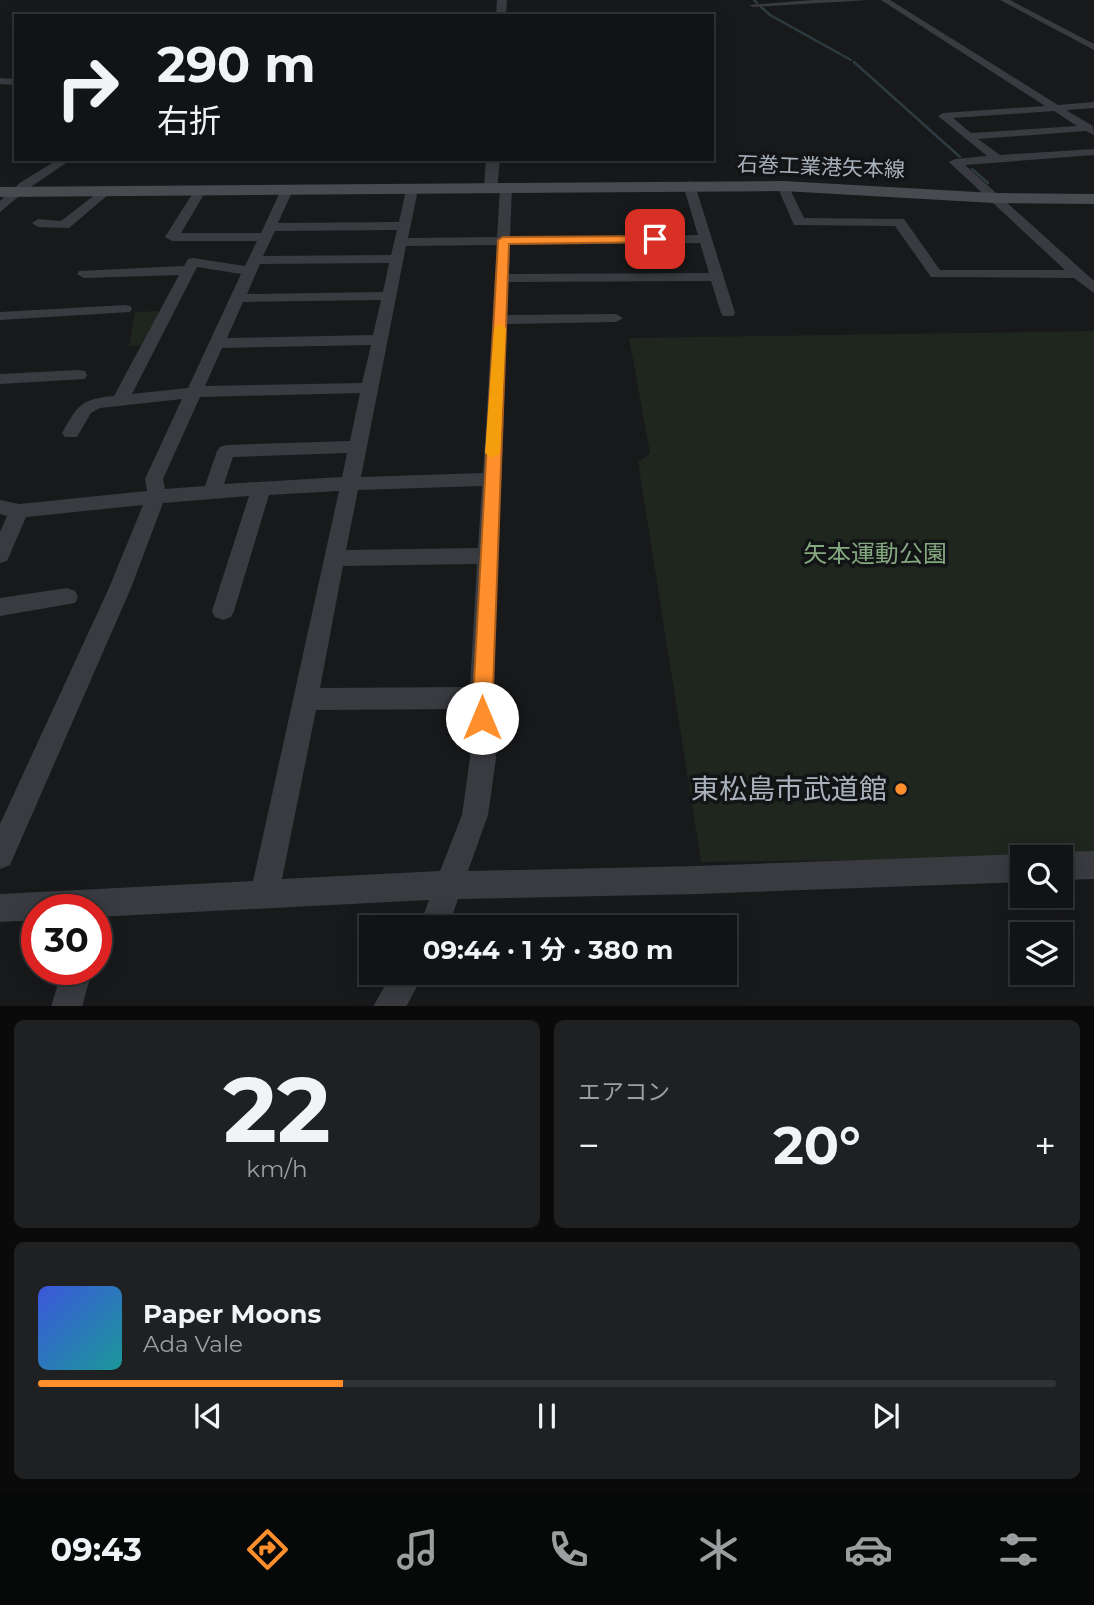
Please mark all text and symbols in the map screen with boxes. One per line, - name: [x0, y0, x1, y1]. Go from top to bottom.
- text: 290 m: [157, 35, 316, 94]
- icon: right: [42, 42, 133, 133]
- text: 右折: [157, 101, 221, 140]
- street label: 石巻工業港矢本線: [737, 151, 905, 182]
- pin: [625, 209, 685, 269]
- icon: arrive: [636, 220, 674, 258]
- park label: 矢本運動公園: [803, 539, 947, 568]
- position arrow: [445, 681, 519, 755]
- place label: 東松島市武道館: [691, 772, 887, 806]
- marker: 東松島市武道館: [893, 781, 909, 797]
- map controls: [1010, 845, 1073, 985]
- button: search: [1010, 845, 1073, 908]
- speed limit sign: 30: [21, 894, 112, 985]
- button: layers: [1010, 922, 1073, 985]
- text: 09:44 · 1 分 · 380 m: [423, 934, 673, 966]
- text: 22: [223, 1054, 331, 1165]
- text: エアコン: [578, 1078, 670, 1106]
- text: 20°: [773, 1114, 861, 1177]
- text: −: [578, 1122, 600, 1169]
- text: +: [1034, 1122, 1056, 1169]
- text: km/h: [246, 1155, 308, 1183]
- text: Paper Moons: [143, 1298, 321, 1330]
- text: Ada Vale: [143, 1330, 243, 1358]
- icon: previous: [189, 1397, 227, 1435]
- icon: pause: [528, 1397, 566, 1435]
- icon: next: [867, 1397, 905, 1435]
- icon: directions: [243, 1525, 292, 1574]
- icon: music: [393, 1525, 442, 1574]
- icon: phone: [544, 1525, 593, 1574]
- icon: climate: [694, 1525, 743, 1574]
- icon: car: [844, 1525, 893, 1574]
- icon: filters: [994, 1525, 1043, 1574]
- text: 09:43: [51, 1530, 142, 1569]

